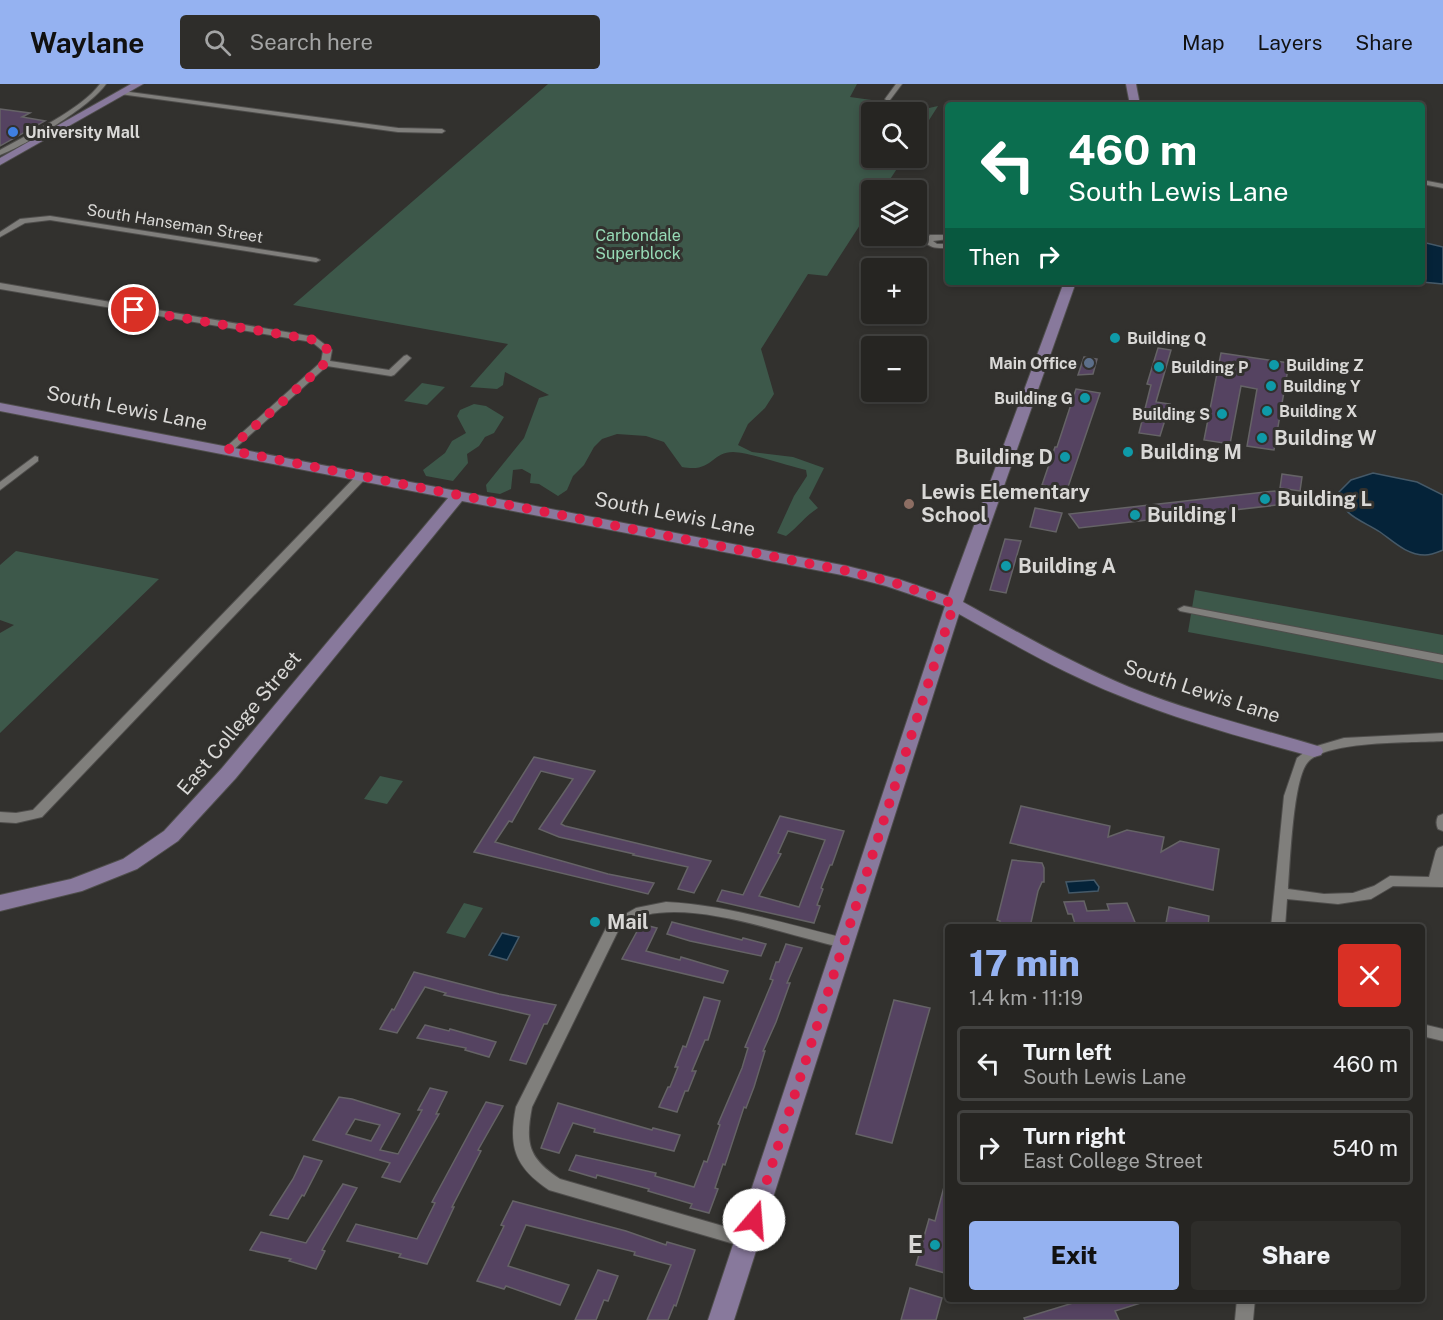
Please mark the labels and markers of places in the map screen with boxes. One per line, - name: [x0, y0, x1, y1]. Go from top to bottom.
- place label: University Mall: [25, 123, 140, 142]
- marker: University Mall: [6, 125, 20, 139]
- pin: [108, 284, 159, 335]
- place label: Building Q: [1127, 329, 1206, 348]
- marker: Building Q: [1108, 331, 1122, 345]
- place label: Main Office: [989, 354, 1077, 373]
- marker: Main Office: [1082, 356, 1096, 370]
- place label: Building Z: [1286, 356, 1364, 375]
- place label: Building P: [1171, 358, 1248, 377]
- marker: Building Z: [1267, 358, 1281, 372]
- marker: Building P: [1152, 360, 1166, 374]
- place label: Building Y: [1283, 377, 1361, 396]
- marker: Building Y: [1264, 379, 1278, 393]
- place label: Building G: [994, 389, 1073, 408]
- marker: Building G: [1078, 391, 1092, 405]
- place label: Building X: [1279, 402, 1358, 421]
- marker: Building X: [1260, 404, 1274, 418]
- place label: Building S: [1132, 405, 1210, 424]
- marker: Building S: [1215, 407, 1229, 421]
- place label: Building W: [1274, 426, 1377, 450]
- marker: Building W: [1255, 431, 1269, 445]
- place label: Building M: [1140, 440, 1242, 464]
- place label: Building D: [955, 445, 1053, 469]
- marker: Building M: [1121, 445, 1135, 459]
- marker: Building D: [1058, 450, 1072, 464]
- place label: Lewis Elementary School: [921, 480, 1090, 527]
- place label: Building L: [1277, 487, 1372, 511]
- marker: Building L: [1258, 492, 1272, 506]
- marker: Lewis Elementary School: [902, 497, 916, 511]
- place label: Building I: [1147, 503, 1237, 527]
- marker: Building I: [1128, 508, 1142, 522]
- place label: Building A: [1018, 554, 1116, 578]
- marker: Building A: [999, 559, 1013, 573]
- place label: Mail: [607, 910, 649, 934]
- marker: Mail: [588, 915, 602, 929]
- place label: E: [908, 1230, 923, 1258]
- marker: E: [928, 1238, 942, 1252]

